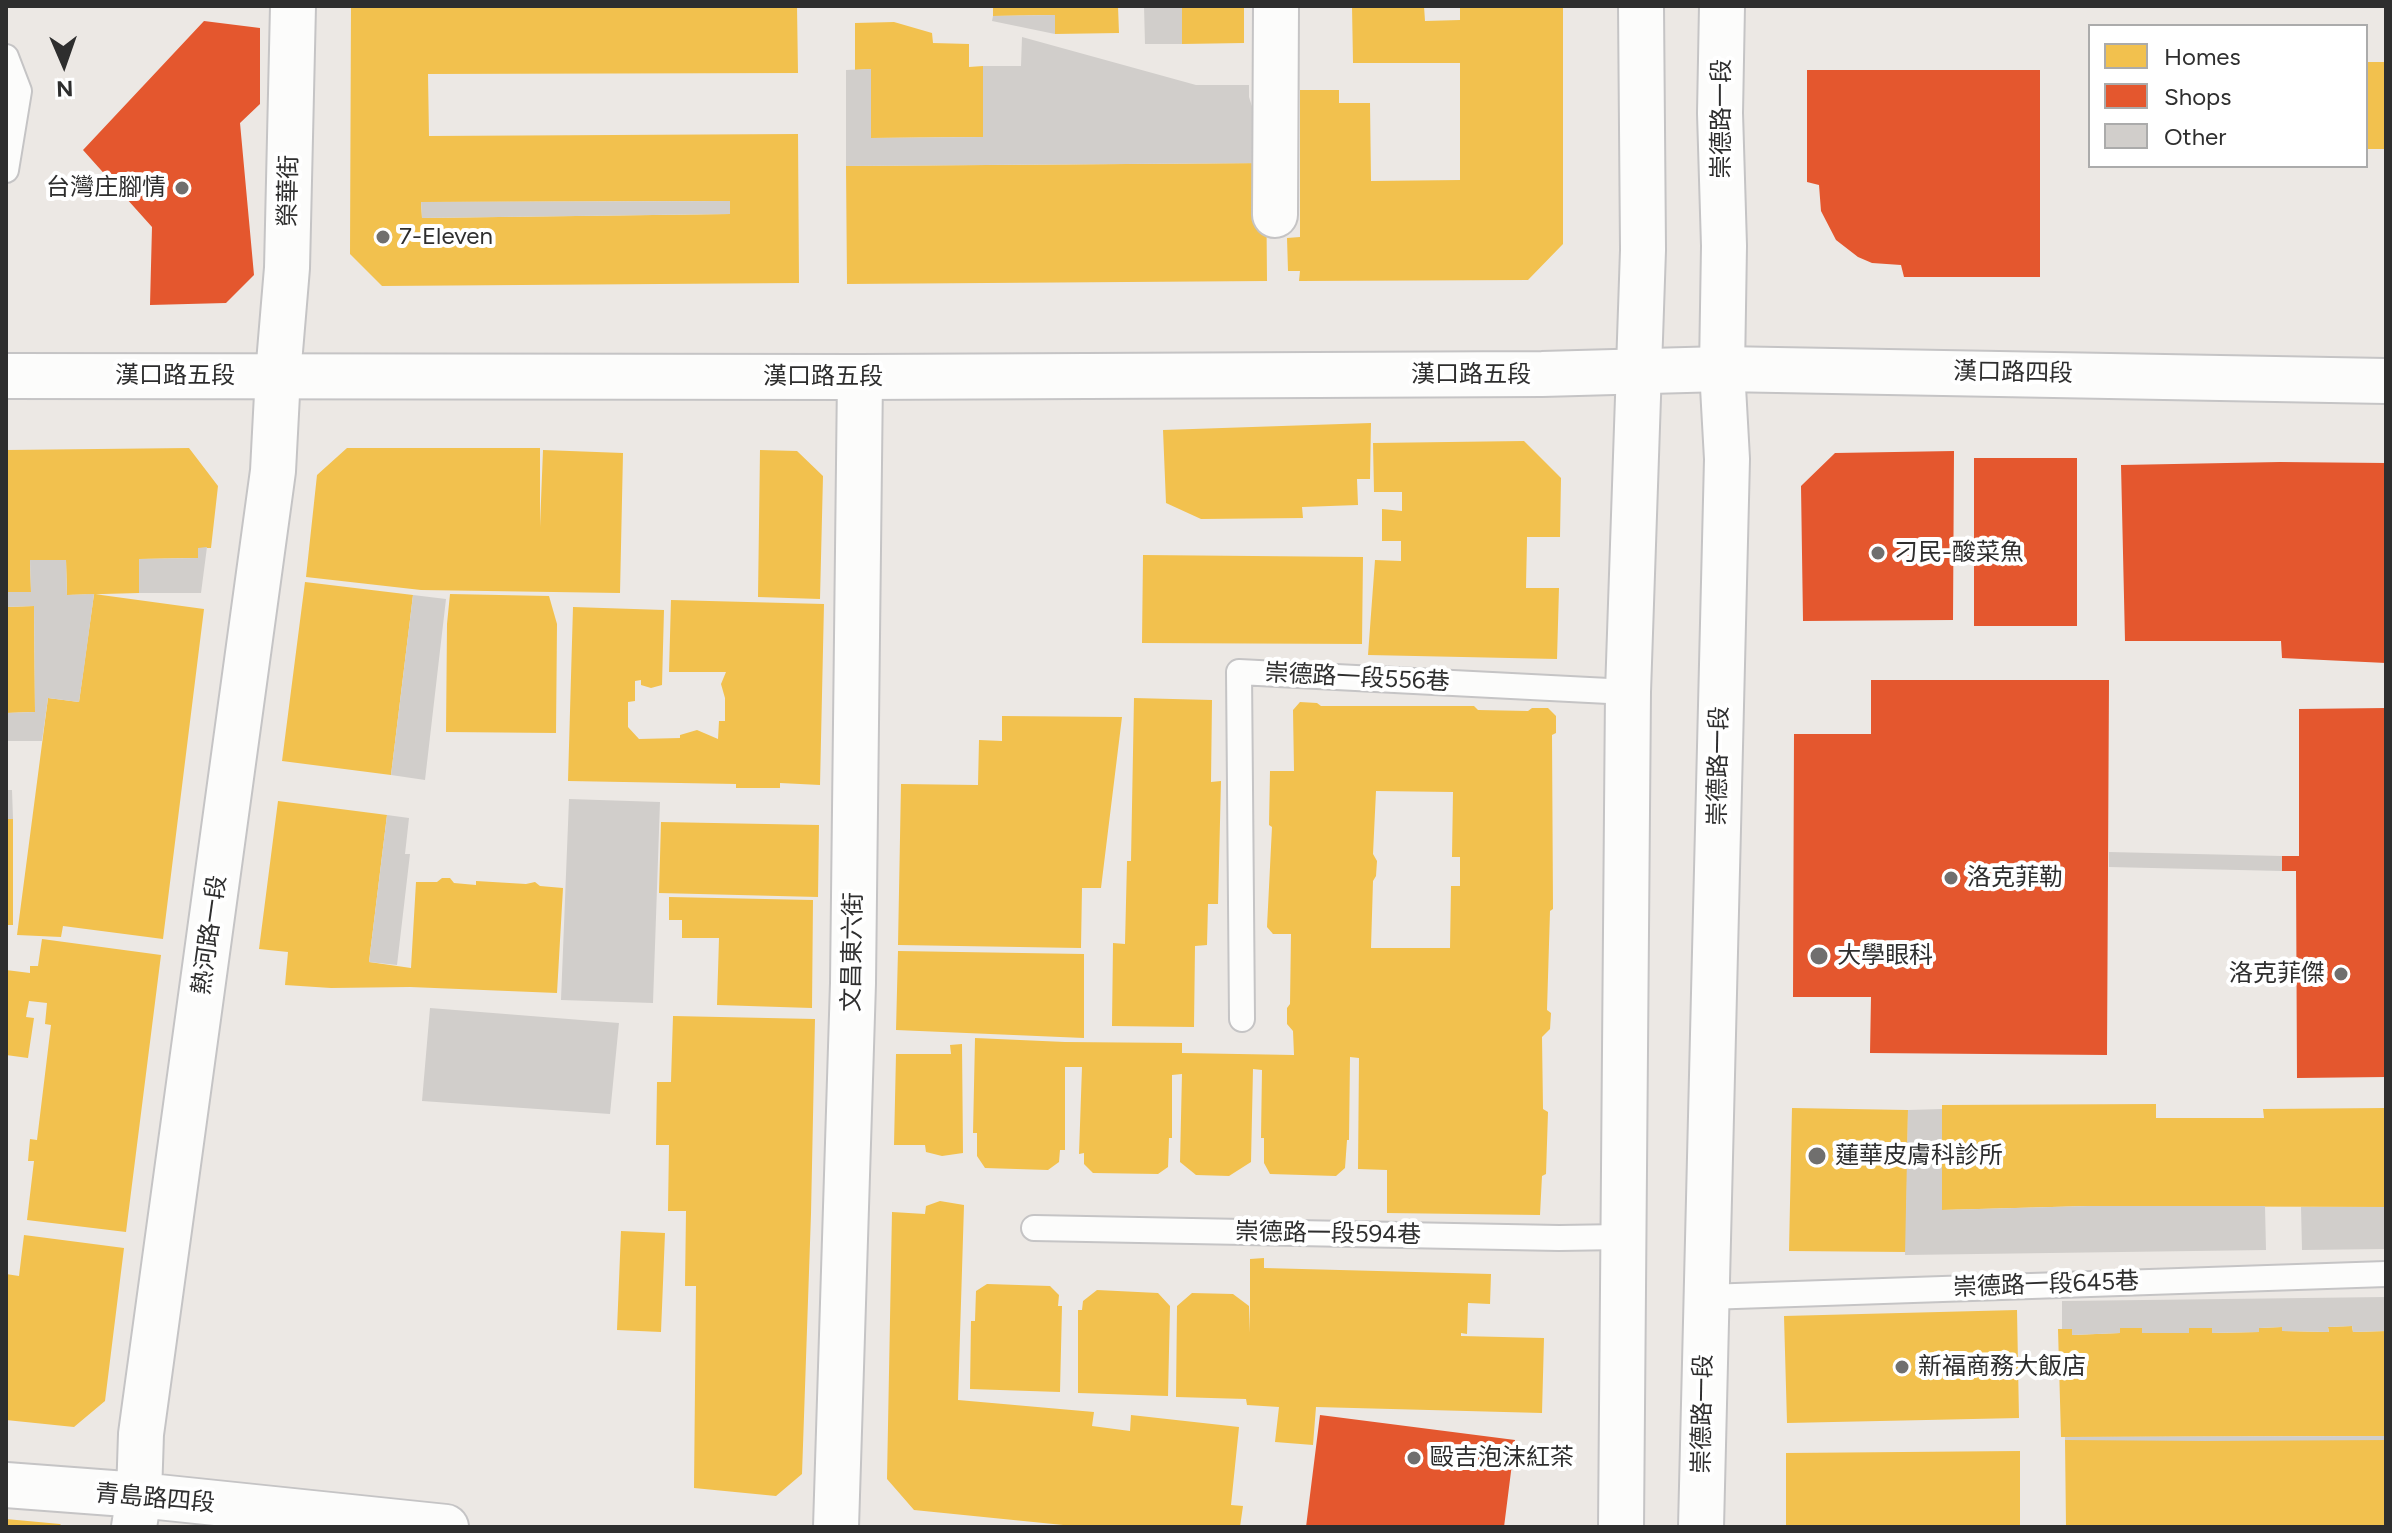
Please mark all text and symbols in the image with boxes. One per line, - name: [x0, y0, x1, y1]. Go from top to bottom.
- north arrow: [24, 24, 104, 104]
- legend: [2088, 24, 2368, 168]
- text: Homes: [2164, 42, 2241, 71]
- street label: 崇德路一段: [1708, 59, 1736, 179]
- text: N: [56, 75, 74, 102]
- text: Shops: [2164, 82, 2231, 111]
- text: Other: [2164, 122, 2226, 151]
- street label: 榮華街: [274, 155, 304, 227]
- place label: 台灣庄腳情: [46, 174, 166, 202]
- marker: 台灣庄腳情: [173, 179, 191, 197]
- place label: 7-Eleven: [399, 223, 493, 251]
- marker: 7-Eleven: [374, 228, 392, 246]
- street label: 漢口路四段: [1953, 358, 2073, 388]
- street label: 漢口路五段: [1411, 361, 1531, 389]
- street label: 漢口路五段: [115, 362, 235, 390]
- street label: 漢口路五段: [763, 363, 883, 391]
- place label: 刁民-酸菜魚: [1894, 539, 2024, 567]
- marker: 刁民-酸菜魚: [1869, 544, 1887, 562]
- street label: 崇德路一段556巷: [1264, 659, 1450, 697]
- street label: 崇德路一段: [1704, 706, 1734, 826]
- place label: 洛克菲勒: [1967, 864, 2063, 892]
- marker: 洛克菲勒: [1942, 869, 1960, 887]
- street label: 熱河路一段: [187, 874, 233, 996]
- street label: 文昌東六街: [838, 892, 868, 1012]
- place label: 大學眼科: [1837, 942, 1933, 970]
- marker: 大學眼科: [1808, 945, 1830, 967]
- place label: 洛克菲傑: [2229, 960, 2325, 988]
- marker: 洛克菲傑: [2332, 965, 2350, 983]
- place label: 蓮華皮膚科診所: [1835, 1142, 2003, 1170]
- marker: 蓮華皮膚科診所: [1806, 1145, 1828, 1167]
- street label: 崇德路一段594巷: [1235, 1218, 1421, 1250]
- street label: 崇德路一段645巷: [1952, 1267, 2140, 1303]
- place label: 新福商務大飯店: [1918, 1353, 2086, 1381]
- street label: 崇德路一段: [1688, 1354, 1718, 1474]
- marker: 新福商務大飯店: [1893, 1358, 1911, 1376]
- place label: 毆吉泡沫紅茶: [1430, 1444, 1574, 1472]
- marker: 毆吉泡沫紅茶: [1405, 1449, 1423, 1467]
- street label: 青島路四段: [94, 1479, 216, 1519]

